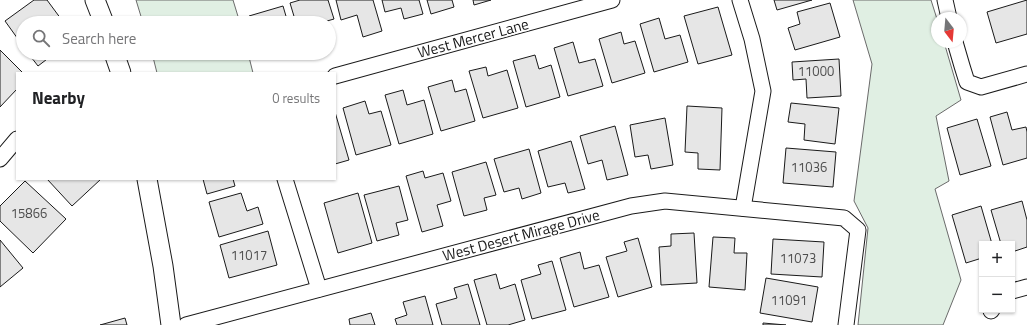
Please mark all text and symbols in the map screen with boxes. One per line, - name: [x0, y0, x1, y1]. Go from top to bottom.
- street label: West Mercer Lane: [415, 12, 531, 64]
- north arrow: [931, 12, 967, 48]
- search box: [16, 16, 336, 60]
- icon: search: [30, 27, 52, 49]
- text: Search here: [62, 27, 136, 50]
- house number: 11000: [798, 61, 834, 81]
- text: Nearby: [32, 85, 85, 111]
- text: 0 results: [272, 88, 320, 108]
- house number: 11036: [791, 157, 827, 177]
- house number: 15866: [11, 203, 47, 223]
- street label: West Desert Mirage Drive: [440, 203, 602, 267]
- map controls: [979, 241, 1015, 313]
- button: +: [979, 241, 1015, 277]
- house number: 11017: [231, 245, 267, 265]
- house number: 11073: [780, 248, 816, 268]
- button: −: [979, 277, 1015, 313]
- house number: 11091: [771, 290, 807, 310]

